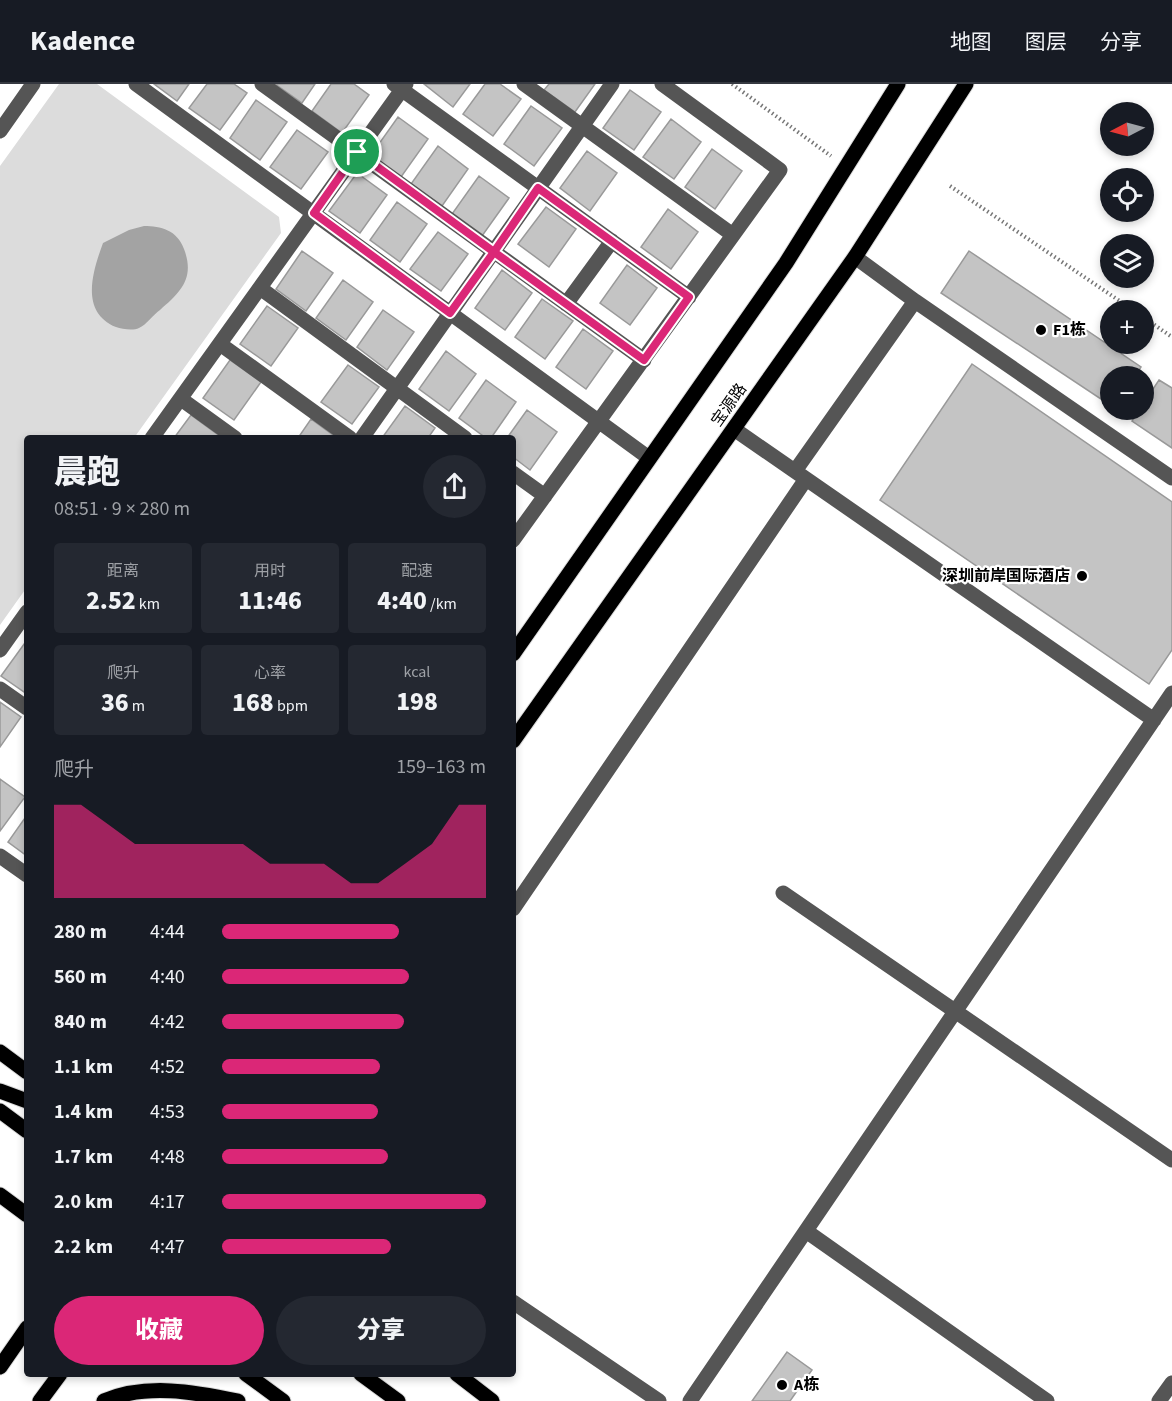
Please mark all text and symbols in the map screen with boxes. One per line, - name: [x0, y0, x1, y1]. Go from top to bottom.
- text: Kadence: [30, 21, 135, 61]
- text: 地图: [950, 27, 992, 57]
- text: 图层: [1025, 27, 1067, 57]
- text: 分享: [1100, 27, 1142, 57]
- north arrow: [1100, 102, 1154, 156]
- map controls: [1100, 102, 1154, 420]
- pin: [331, 126, 382, 177]
- icon: arrive: [340, 135, 373, 168]
- button: locate: [1100, 168, 1154, 222]
- button: layers: [1100, 234, 1154, 288]
- button: +: [1100, 300, 1154, 354]
- place label: F1栋: [1053, 319, 1086, 341]
- marker: F1栋: [1034, 323, 1048, 337]
- button: −: [1100, 366, 1154, 420]
- street label: 宝源路: [706, 379, 752, 431]
- text: 晨跑: [54, 449, 120, 496]
- button: share: [423, 455, 486, 518]
- text: 08:51 · 9 × 280 m: [54, 495, 190, 523]
- text: 距离: [107, 560, 139, 582]
- text: 用时: [254, 560, 286, 582]
- text: 配速: [401, 560, 433, 582]
- place label: 深圳前岸国际酒店: [942, 565, 1070, 587]
- marker: 深圳前岸国际酒店: [1075, 569, 1089, 583]
- text: 2.52: [86, 582, 136, 619]
- text: 11:46: [238, 582, 302, 619]
- text: 4:40: [377, 582, 427, 619]
- text: km: [136, 593, 160, 615]
- text: /km: [427, 593, 457, 615]
- text: kcal: [404, 661, 430, 683]
- text: 爬升: [107, 662, 139, 684]
- text: 心率: [254, 662, 286, 684]
- text: 198: [396, 683, 438, 720]
- text: 36: [101, 684, 129, 721]
- text: 168: [232, 684, 274, 721]
- text: m: [129, 695, 145, 717]
- text: bpm: [274, 695, 308, 717]
- text: 159–163 m: [396, 753, 486, 781]
- text: 爬升: [54, 756, 94, 784]
- text: 280 m: [54, 918, 107, 946]
- text: 4:44: [150, 918, 185, 946]
- text: 560 m: [54, 963, 107, 991]
- text: 4:40: [150, 963, 185, 991]
- text: 840 m: [54, 1008, 107, 1036]
- text: 4:42: [150, 1008, 185, 1036]
- text: 1.1 km: [54, 1053, 113, 1081]
- text: 4:52: [150, 1053, 185, 1081]
- text: 1.4 km: [54, 1098, 113, 1126]
- text: 4:53: [150, 1098, 185, 1126]
- text: 1.7 km: [54, 1143, 113, 1171]
- text: 4:48: [150, 1143, 185, 1171]
- text: 2.0 km: [54, 1188, 113, 1216]
- text: 4:17: [150, 1188, 185, 1216]
- text: 2.2 km: [54, 1233, 113, 1261]
- text: 4:47: [150, 1233, 185, 1261]
- button: 收藏: [54, 1296, 264, 1365]
- button: 分享: [276, 1296, 486, 1365]
- place label: A栋: [793, 1374, 819, 1396]
- marker: A栋: [775, 1378, 789, 1392]

